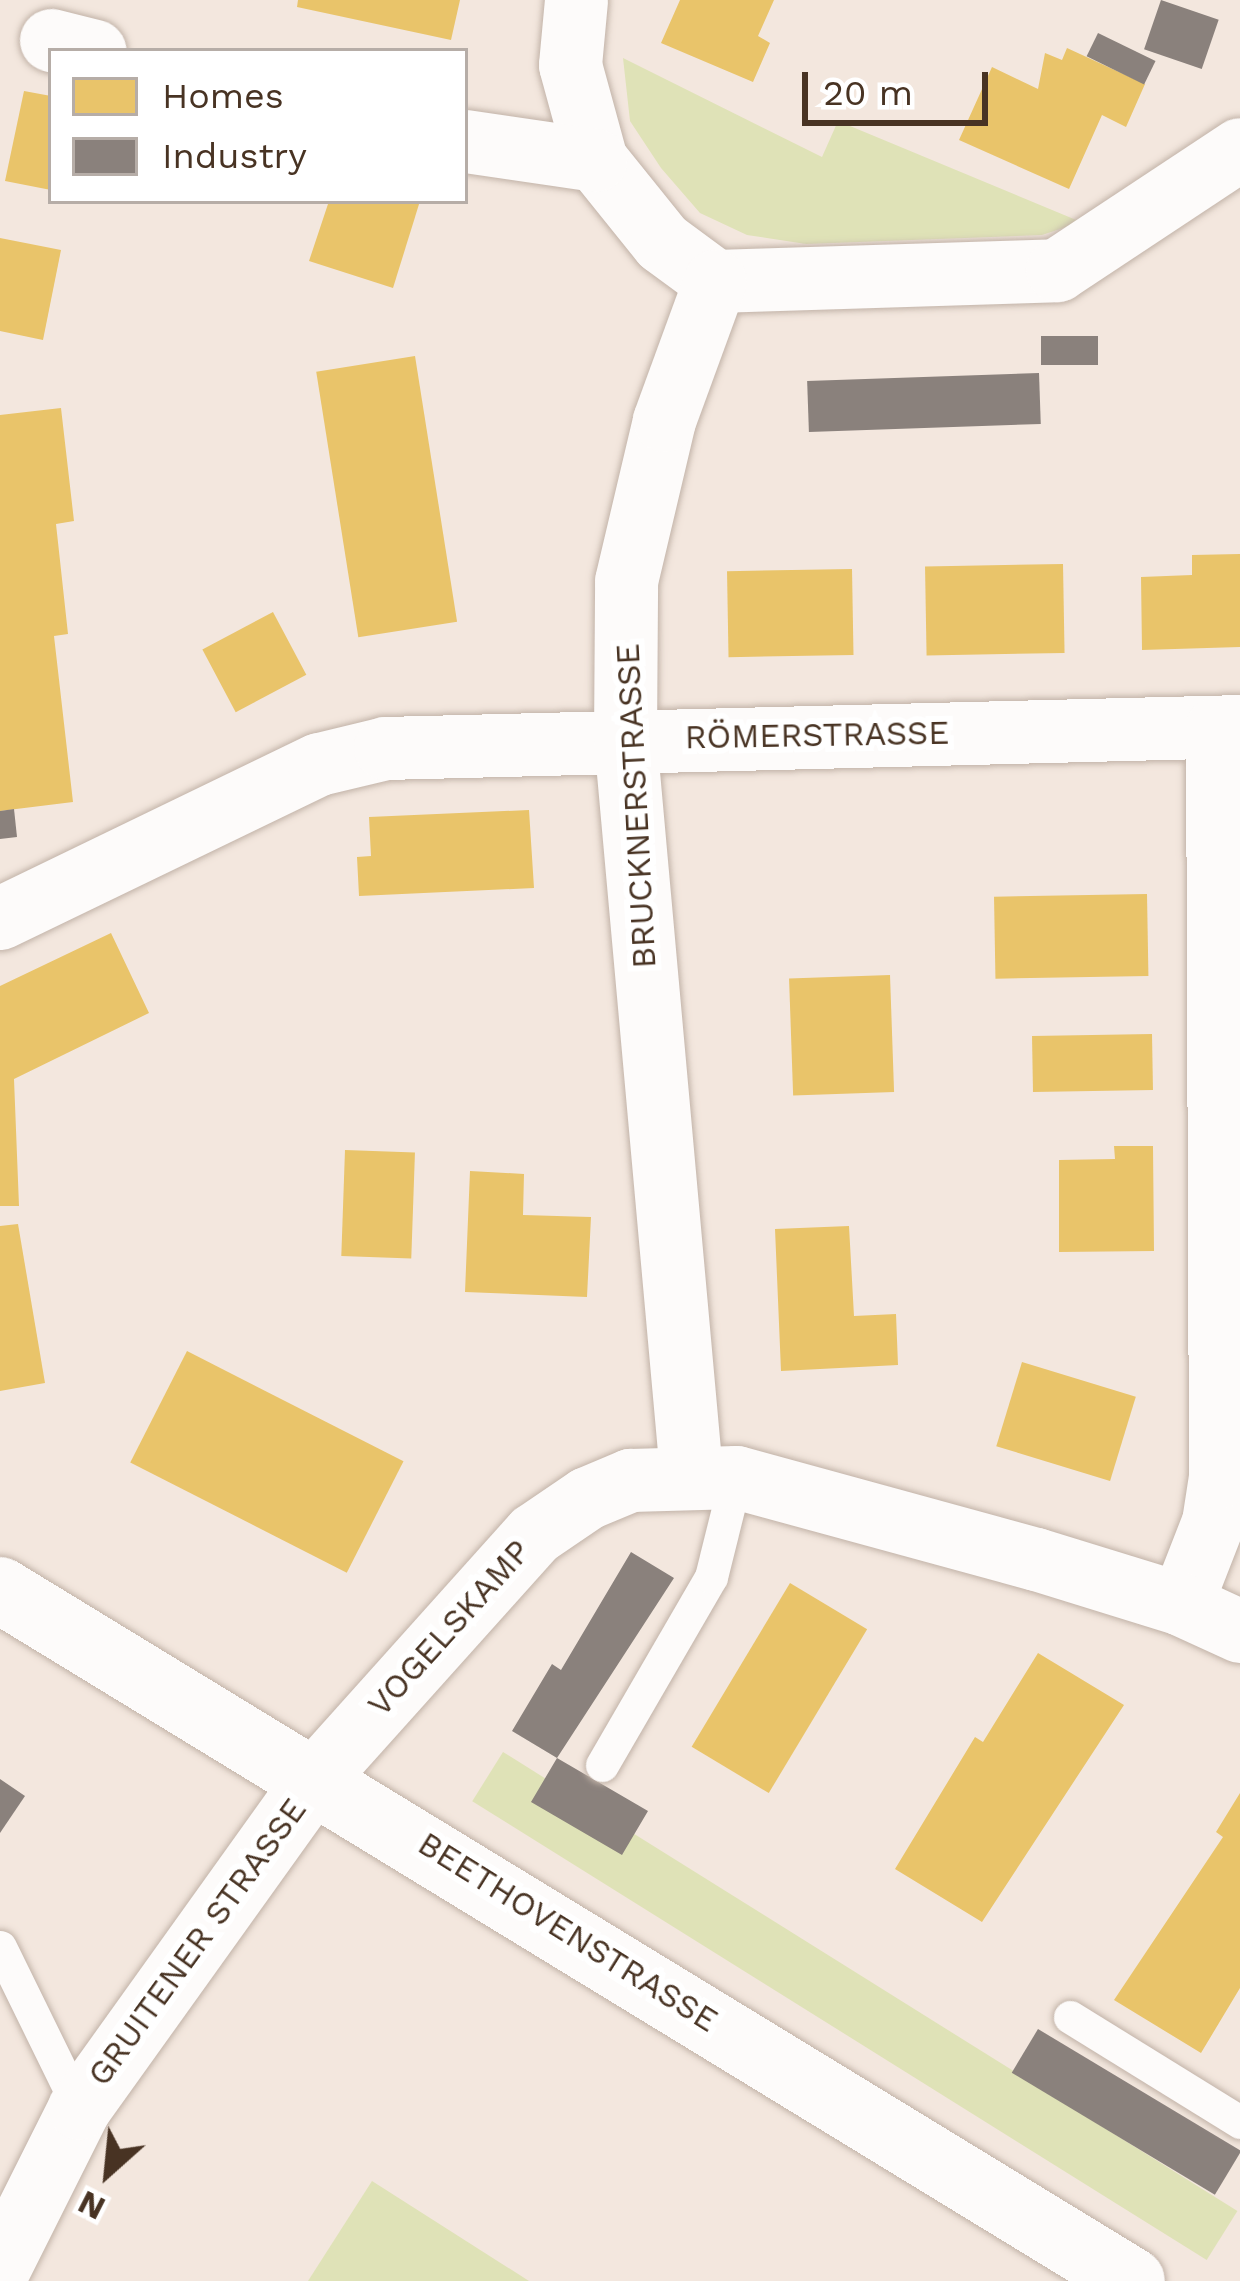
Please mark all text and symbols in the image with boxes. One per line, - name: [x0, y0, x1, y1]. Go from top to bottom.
- legend: [48, 48, 468, 204]
- scale bar: [808, 48, 994, 122]
- text: 20 m: [823, 72, 913, 114]
- text: Homes: [162, 75, 284, 117]
- text: Industry: [162, 135, 307, 177]
- street label: BRUCKNERSTRASSE: [608, 643, 664, 969]
- street label: RÖMERSTRASSE: [684, 713, 950, 757]
- street label: VOGELSKAMP: [360, 1532, 538, 1724]
- street label: GRUITENER STRASSE: [79, 1791, 315, 2093]
- street label: BEETHOVENSTRASSE: [411, 1824, 725, 2040]
- north arrow: [48, 2113, 168, 2233]
- text: N: [72, 2183, 111, 2228]

